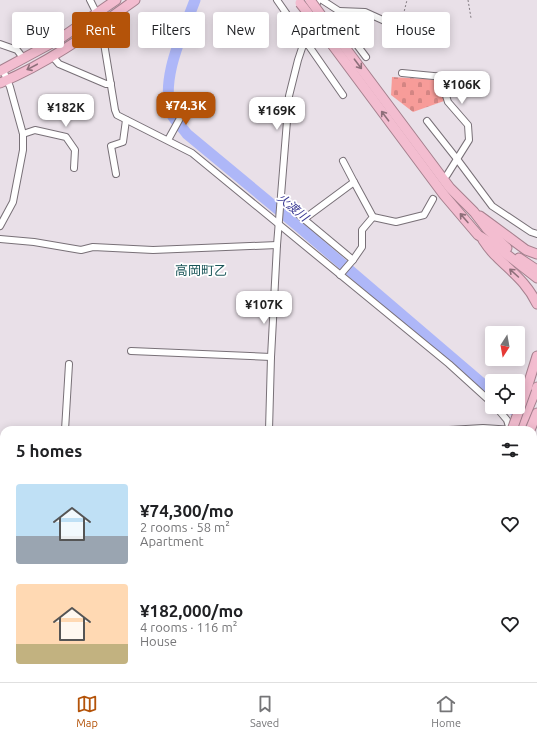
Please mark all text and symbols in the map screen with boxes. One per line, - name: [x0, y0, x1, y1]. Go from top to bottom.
- chip: Buy: [12, 12, 64, 48]
- chip: Rent: [72, 12, 130, 48]
- chip: Filters: [138, 12, 205, 48]
- chip: New: [213, 12, 269, 48]
- chip: Apartment: [277, 12, 374, 48]
- chip: House: [382, 12, 450, 48]
- one-way arrow: [354, 58, 362, 69]
- one-way arrow: [27, 64, 39, 71]
- pin: ¥106K: [434, 71, 490, 105]
- text: ¥106K: [443, 77, 481, 91]
- pin: ¥74.3K: [153, 92, 219, 126]
- pin: ¥182K: [38, 94, 94, 128]
- pin: ¥169K: [249, 97, 305, 131]
- text: ¥74.3K: [165, 98, 207, 112]
- text: ¥182K: [47, 100, 85, 114]
- text: ¥169K: [258, 103, 296, 117]
- one-way arrow: [380, 110, 389, 121]
- water label: 火渡川: [275, 190, 312, 225]
- one-way arrow: [460, 213, 469, 224]
- district label: 高岡町乙: [175, 263, 227, 277]
- one-way arrow: [509, 268, 519, 278]
- pin: ¥107K: [236, 291, 292, 325]
- text: ¥107K: [245, 297, 283, 311]
- north arrow: [485, 326, 525, 366]
- map controls: [485, 326, 525, 414]
- button: locate: [485, 374, 525, 414]
- icon: filters: [499, 439, 521, 461]
- text: 5 homes: [16, 441, 82, 460]
- icon: home: [48, 500, 96, 548]
- text: ¥74,300/mo: [140, 501, 234, 520]
- icon: heart: [499, 513, 521, 535]
- text: 2 rooms · 58 m²: [140, 520, 230, 534]
- text: Apartment: [140, 534, 204, 548]
- icon: home: [48, 600, 96, 648]
- text: ¥182,000/mo: [140, 601, 243, 620]
- icon: heart: [499, 613, 521, 635]
- text: 4 rooms · 116 m²: [140, 620, 237, 634]
- text: House: [140, 634, 177, 648]
- tab: Map: [76, 693, 98, 729]
- tab: Saved: [250, 693, 279, 729]
- tab: Home: [431, 693, 461, 729]

